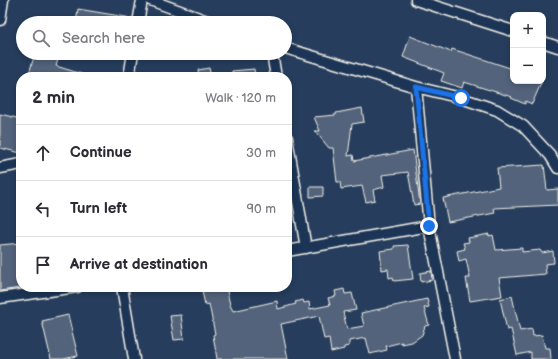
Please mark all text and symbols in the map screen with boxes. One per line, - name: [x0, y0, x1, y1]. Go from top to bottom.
- map controls: [510, 12, 546, 84]
- button: +: [510, 12, 546, 48]
- search box: [16, 16, 292, 60]
- icon: search: [30, 27, 52, 49]
- text: Search here: [62, 29, 145, 48]
- button: −: [510, 48, 546, 84]
- text: 2 min: [32, 88, 75, 108]
- route start: [452, 89, 470, 107]
- text: Walk · 120 m: [205, 90, 276, 106]
- icon: ahead: [32, 142, 54, 164]
- text: Continue: [70, 143, 132, 162]
- text: 30 m: [246, 145, 276, 161]
- icon: left: [32, 198, 54, 220]
- text: Turn left: [70, 199, 127, 218]
- text: 90 m: [247, 201, 276, 217]
- route end: [420, 217, 438, 235]
- icon: arrive: [32, 254, 54, 276]
- text: Arrive at destination: [70, 255, 208, 274]

